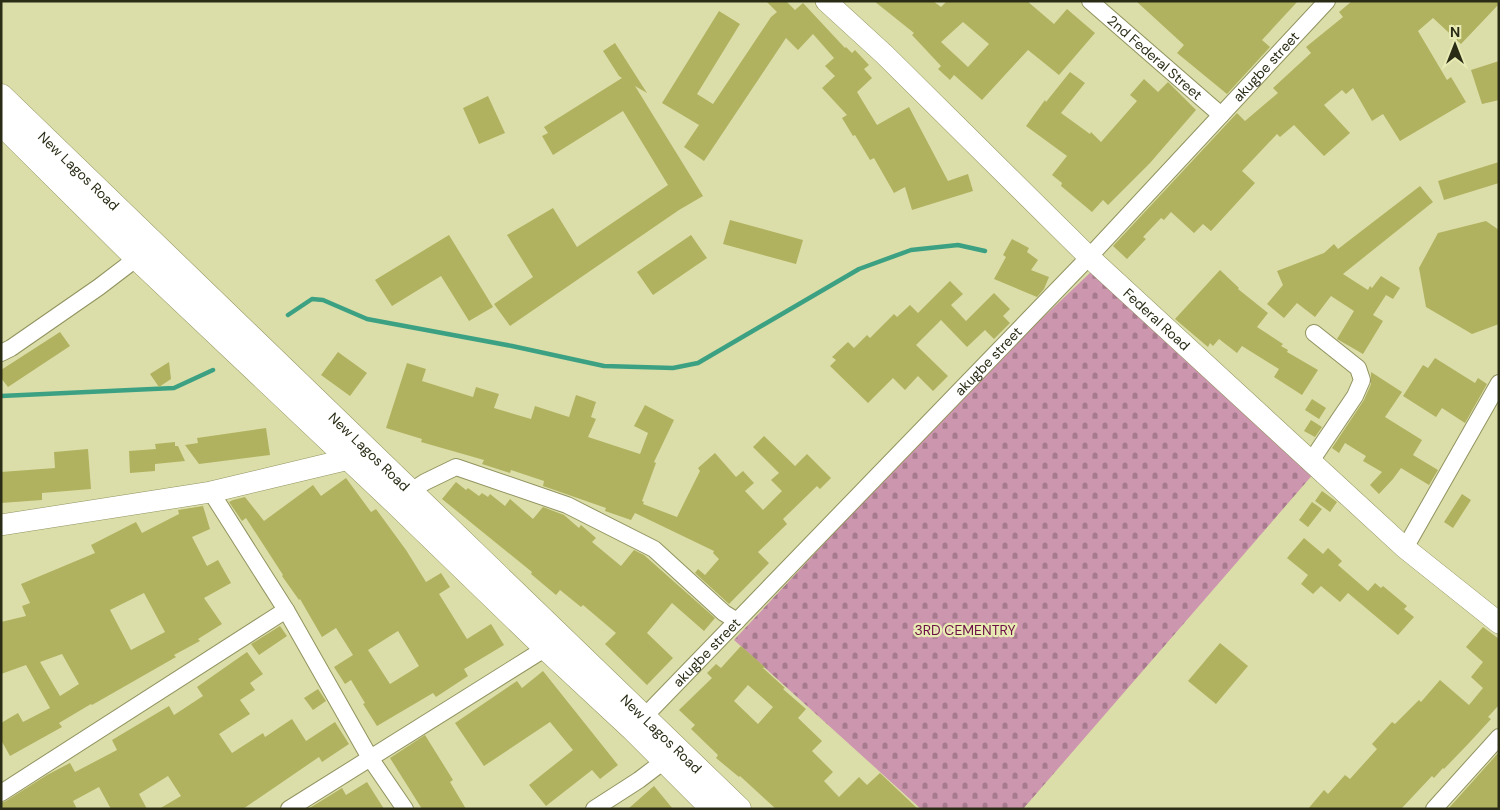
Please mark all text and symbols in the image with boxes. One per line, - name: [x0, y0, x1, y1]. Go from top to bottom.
- street label: 2nd Federal Street: [1104, 11, 1206, 104]
- north arrow: [1430, 20, 1480, 70]
- text: N: [1450, 23, 1460, 41]
- street label: akugbe street: [1229, 28, 1303, 105]
- street label: New Lagos Road: [34, 128, 123, 214]
- street label: Federal Road: [1120, 284, 1194, 354]
- street label: akugbe street: [951, 323, 1026, 400]
- street label: New Lagos Road: [325, 408, 414, 495]
- street label: akugbe street: [669, 614, 744, 691]
- park label: 3RD CEMENTRY: [914, 621, 1016, 639]
- street label: New Lagos Road: [617, 691, 706, 777]

